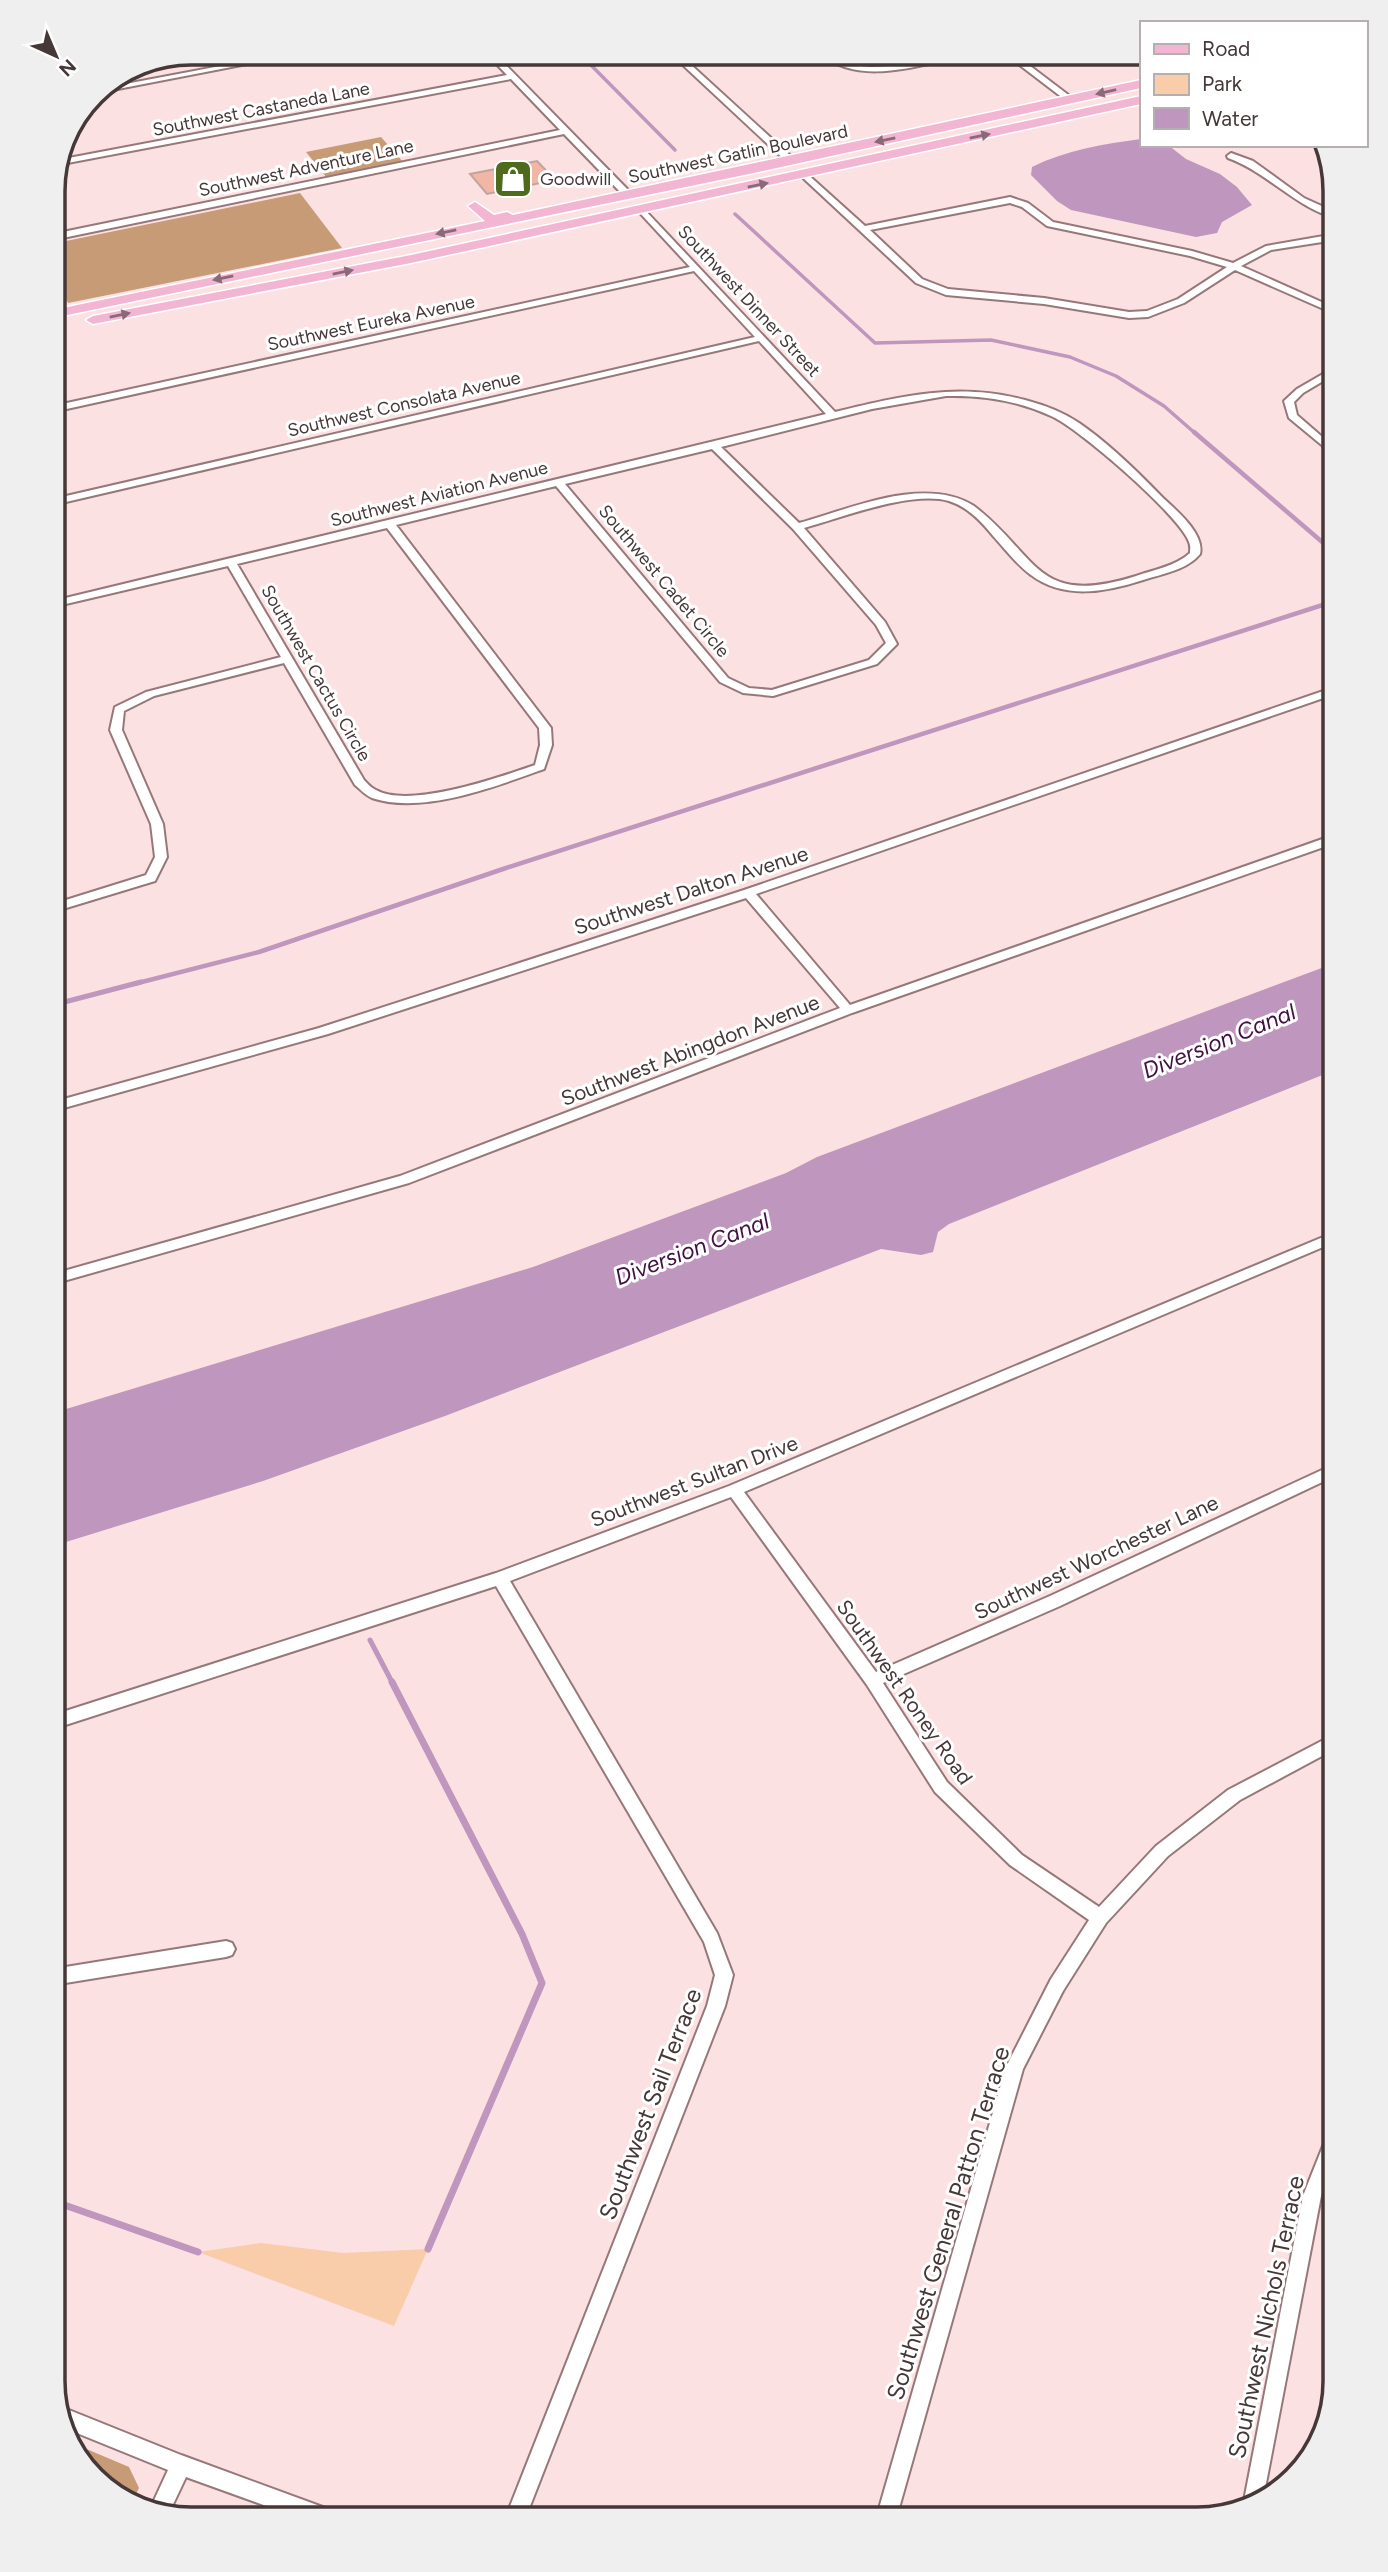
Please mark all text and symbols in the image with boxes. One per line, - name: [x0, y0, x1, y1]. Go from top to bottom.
- north arrow: [21, 21, 91, 91]
- legend: [1140, 21, 1367, 147]
- text: Road: [1202, 36, 1250, 61]
- text: N: [54, 54, 81, 81]
- text: Park: [1202, 71, 1243, 96]
- street label: Southwest Castaneda Lane: [151, 77, 372, 141]
- one-way arrow: [1095, 86, 1117, 97]
- text: Water: [1202, 106, 1258, 131]
- street label: Southwest Gatlin Boulevard: [626, 120, 850, 188]
- one-way arrow: [969, 131, 991, 142]
- street label: Southwest Adventure Lane: [197, 134, 415, 202]
- one-way arrow: [874, 135, 896, 146]
- shop icon: Goodwill: [492, 158, 534, 200]
- place label: Goodwill: [540, 168, 611, 190]
- one-way arrow: [747, 179, 769, 190]
- street label: Southwest Dinner Street: [673, 221, 825, 381]
- one-way arrow: [435, 227, 457, 238]
- one-way arrow: [332, 266, 354, 277]
- one-way arrow: [212, 273, 234, 284]
- street label: Southwest Eureka Avenue: [265, 290, 477, 356]
- one-way arrow: [109, 309, 131, 320]
- street label: Southwest Consolata Avenue: [285, 366, 523, 442]
- street label: Southwest Aviation Avenue: [328, 456, 550, 532]
- street label: Southwest Cadet Circle: [594, 500, 734, 662]
- street label: Southwest Cactus Circle: [256, 581, 376, 765]
- street label: Southwest Dalton Avenue: [571, 840, 811, 940]
- street label: Southwest Abingdon Avenue: [557, 989, 823, 1111]
- water label: Diversion Canal: [1138, 997, 1301, 1084]
- water label: Diversion Canal: [611, 1206, 774, 1291]
- street label: Southwest Sultan Drive: [587, 1430, 801, 1532]
- street label: Southwest Worchester Lane: [970, 1489, 1222, 1625]
- street label: Southwest Roney Road: [832, 1595, 978, 1789]
- street label: Southwest Sail Terrace: [593, 1984, 707, 2224]
- street label: Southwest General Patton Terrace: [880, 2043, 1016, 2403]
- street label: Southwest Nichols Terrace: [1222, 2173, 1310, 2461]

